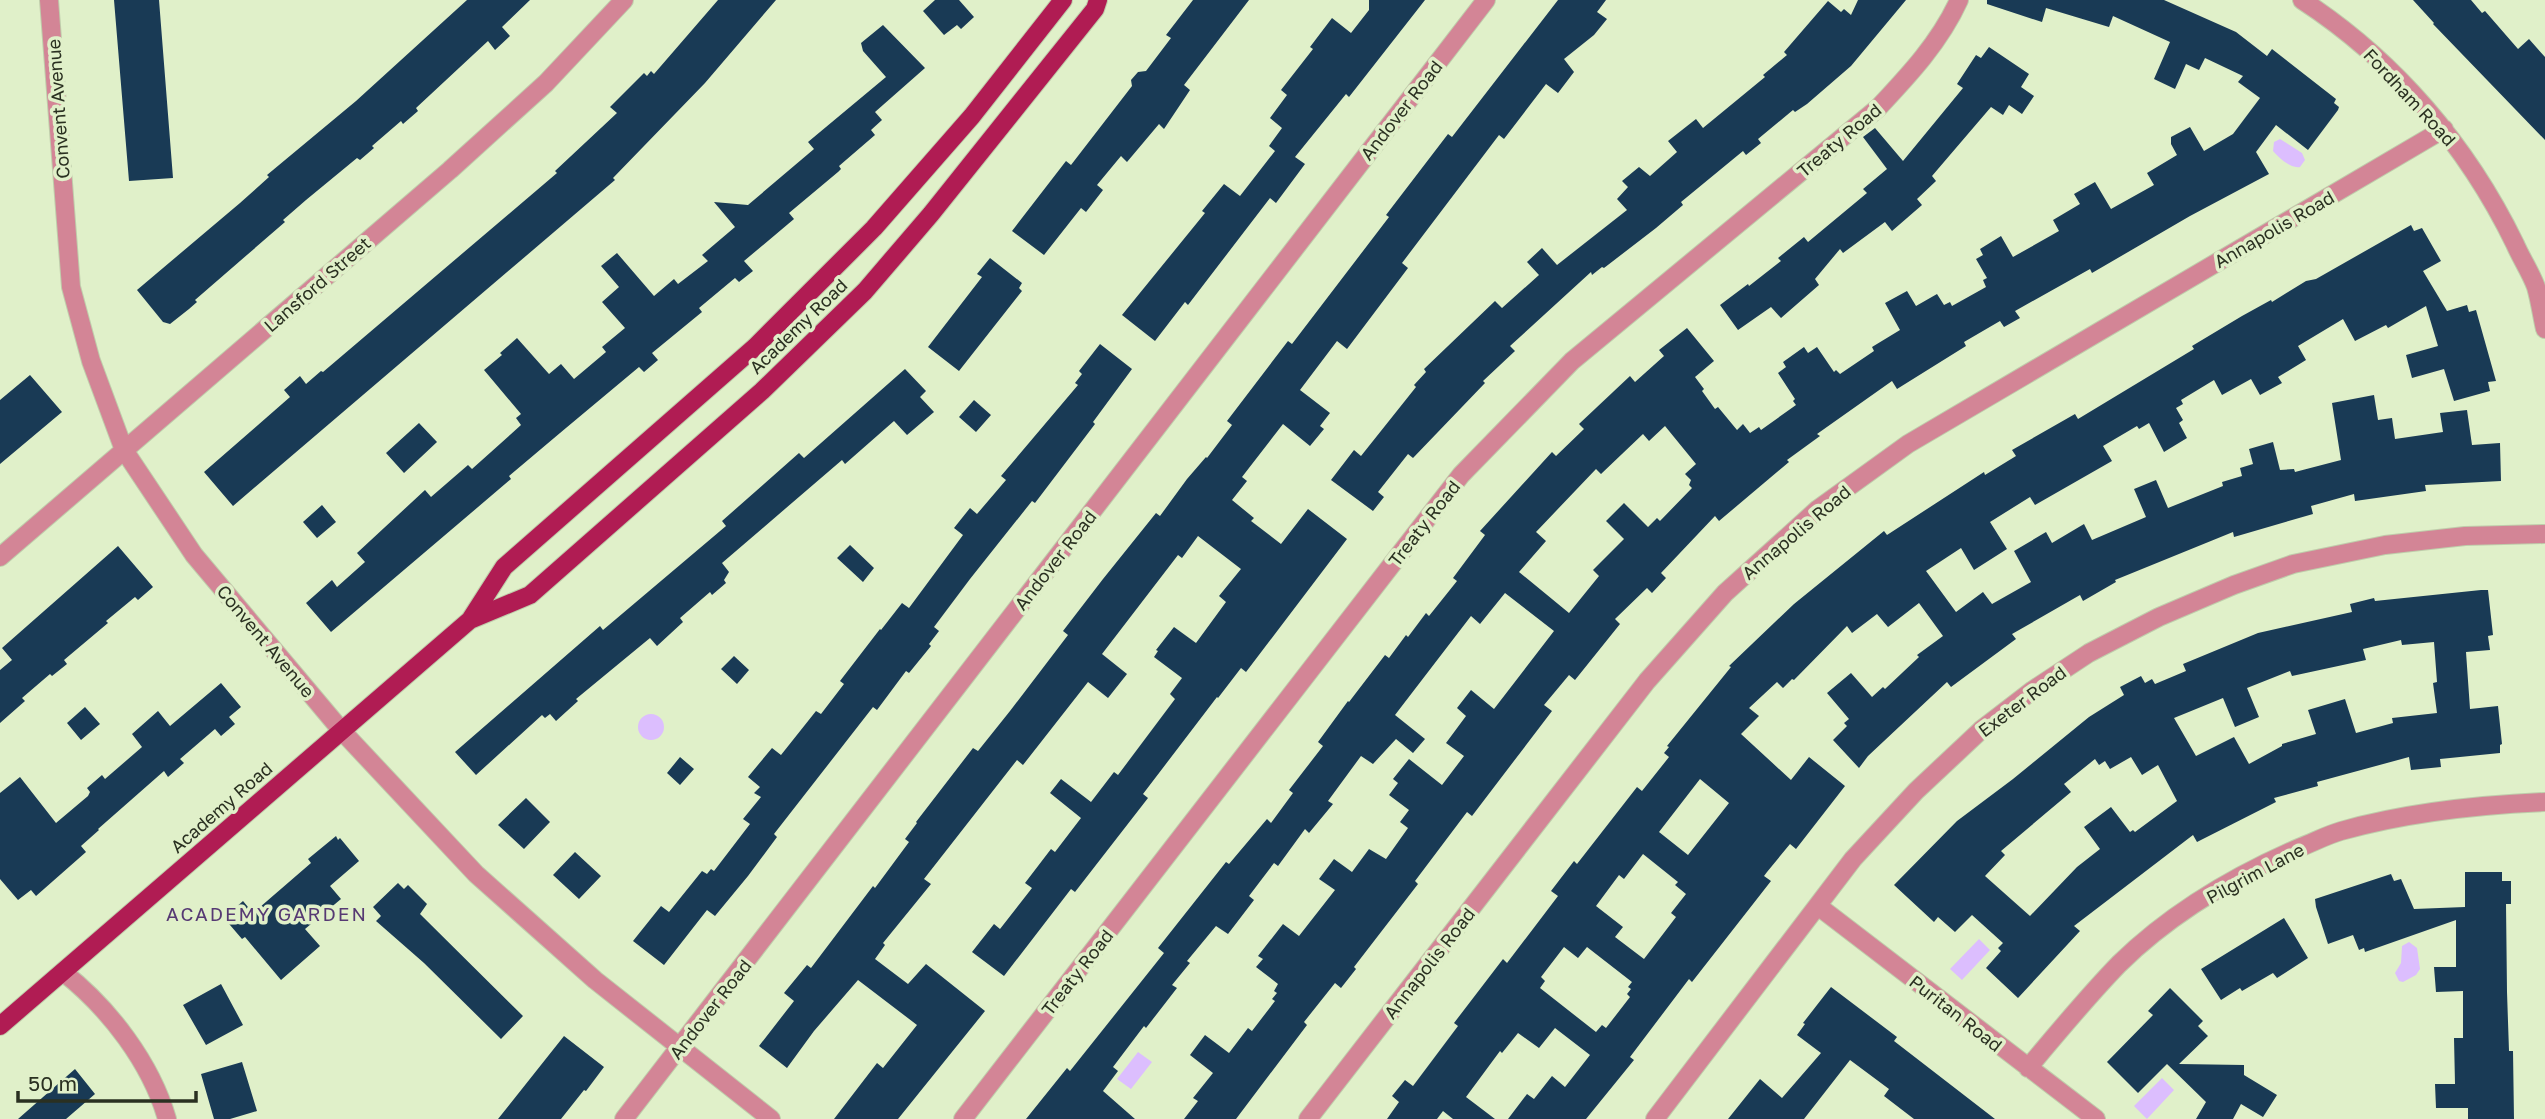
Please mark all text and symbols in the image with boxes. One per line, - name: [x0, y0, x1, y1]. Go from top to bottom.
- street label: Convent Avenue: [42, 38, 74, 180]
- street label: Fordham Road: [2359, 44, 2461, 150]
- street label: Andover Road: [1355, 56, 1447, 164]
- street label: Treaty Road: [1792, 98, 1886, 182]
- street label: Annapolis Road: [2210, 186, 2338, 272]
- street label: Lansford Street: [259, 232, 375, 336]
- street label: Academy Road: [744, 274, 852, 378]
- street label: Treaty Road: [1384, 476, 1464, 570]
- street label: Annapolis Road: [1737, 480, 1855, 584]
- street label: Andover Road: [1009, 506, 1101, 614]
- street label: Convent Avenue: [213, 580, 319, 702]
- street label: Exeter Road: [1974, 661, 2070, 741]
- street label: Academy Road: [166, 757, 276, 857]
- street label: Pilgrim Lane: [2202, 838, 2308, 908]
- district label: ACADEMY GARDEN: [166, 902, 368, 925]
- street label: Annapolis Road: [1379, 903, 1479, 1023]
- street label: Treaty Road: [1037, 925, 1117, 1019]
- street label: Andover Road: [664, 955, 756, 1063]
- street label: Puritan Road: [1905, 970, 2007, 1056]
- scale bar: [18, 1060, 196, 1104]
- text: 50 m: [28, 1070, 77, 1096]

